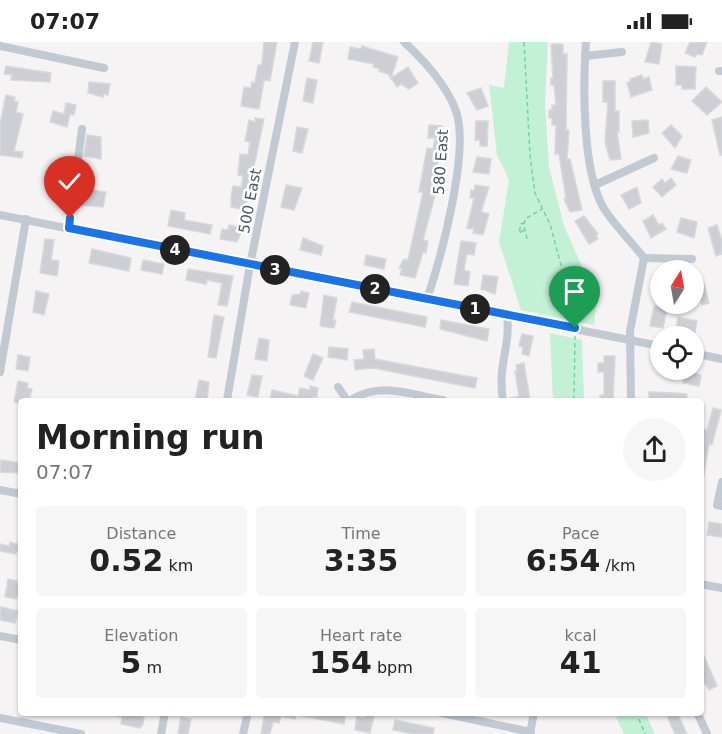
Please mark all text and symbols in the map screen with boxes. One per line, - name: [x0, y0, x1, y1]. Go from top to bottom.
- text: 07:07: [30, 9, 100, 34]
- street label: 580 East: [430, 128, 452, 195]
- pin: [44, 156, 95, 218]
- icon: check: [53, 165, 86, 198]
- street label: 500 East: [235, 167, 265, 235]
- pin: 4: [160, 235, 190, 265]
- text: 4: [169, 240, 181, 259]
- pin: 3: [260, 255, 290, 285]
- text: 3: [269, 260, 281, 279]
- north arrow: [650, 260, 704, 314]
- map controls: [650, 260, 704, 380]
- pin: [549, 266, 600, 328]
- pin: 2: [360, 274, 390, 304]
- icon: arrive: [558, 275, 591, 308]
- text: 2: [369, 279, 381, 298]
- pin: 1: [460, 294, 490, 324]
- text: 1: [469, 299, 481, 318]
- button: locate: [650, 326, 704, 380]
- text: Morning run: [36, 418, 264, 457]
- button: share: [623, 418, 686, 481]
- text: 07:07: [36, 460, 94, 484]
- text: Distance: [106, 524, 176, 543]
- text: Time: [341, 524, 381, 543]
- text: Pace: [562, 524, 599, 543]
- text: 0.52: [89, 543, 163, 578]
- text: 3:35: [324, 543, 398, 578]
- text: 6:54: [526, 543, 600, 578]
- text: km: [163, 556, 193, 575]
- text: /km: [600, 556, 636, 575]
- text: Elevation: [104, 626, 178, 645]
- text: Heart rate: [320, 626, 402, 645]
- text: kcal: [565, 626, 597, 645]
- text: 5: [121, 645, 141, 680]
- text: 154: [309, 645, 372, 680]
- text: 41: [560, 645, 602, 680]
- text: m: [141, 658, 162, 677]
- text: bpm: [372, 658, 413, 677]

